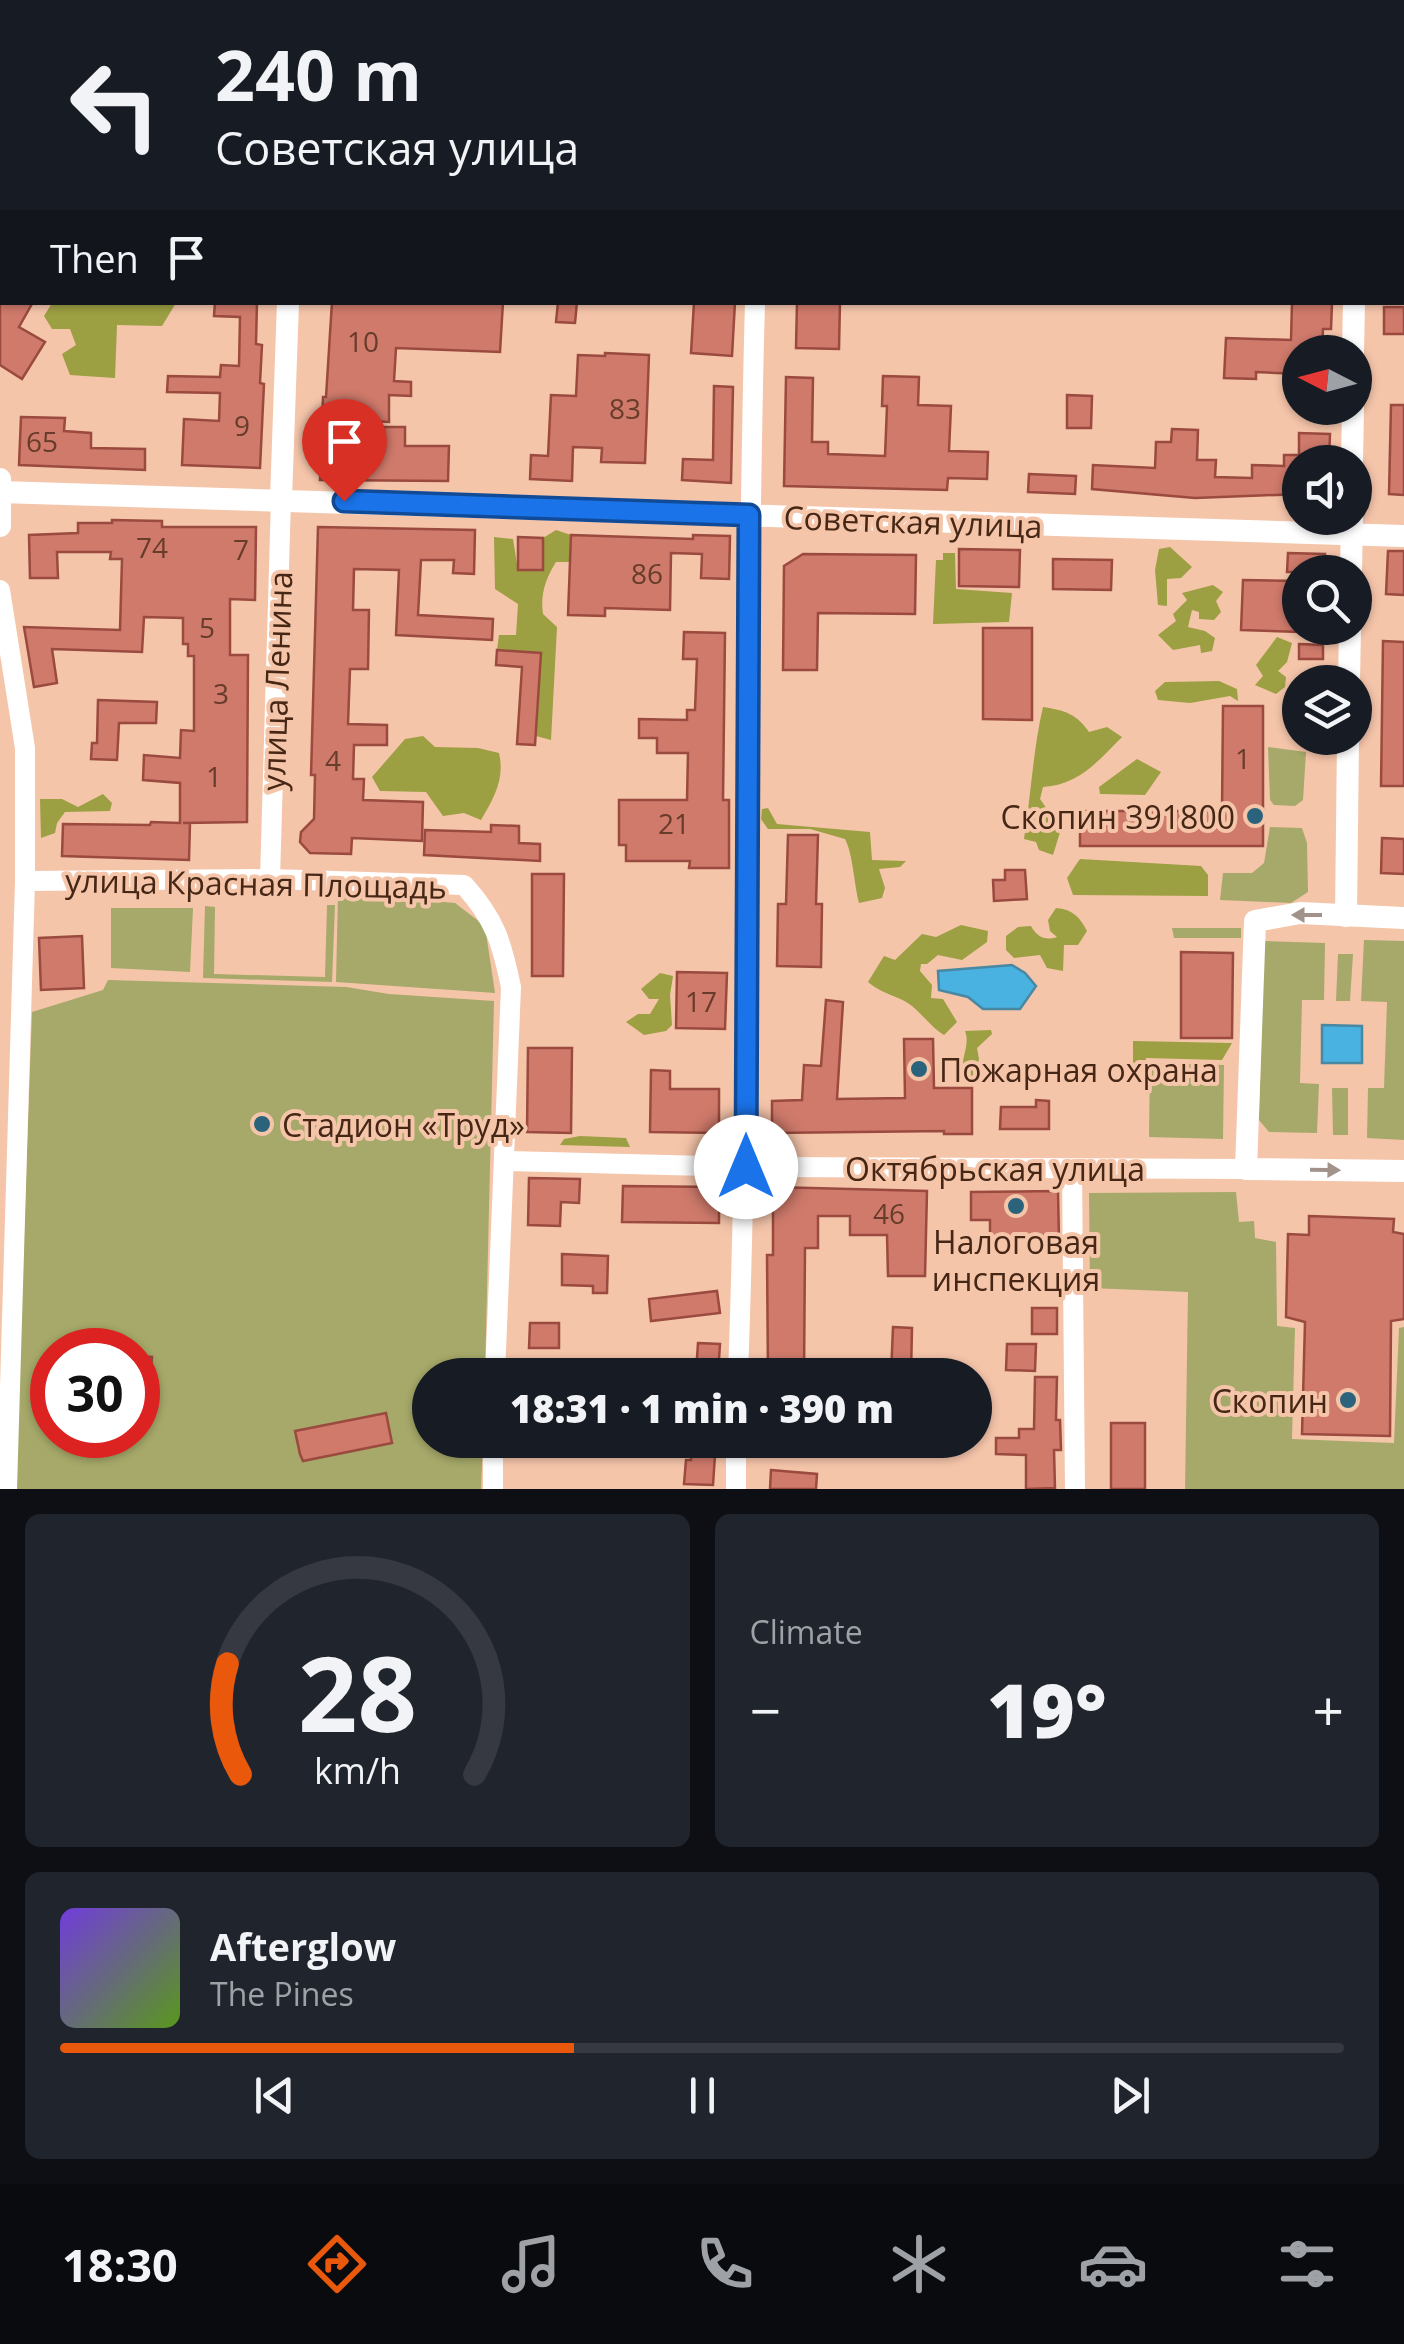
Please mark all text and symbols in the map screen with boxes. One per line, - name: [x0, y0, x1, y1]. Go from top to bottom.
- text: 240 m: [215, 26, 422, 122]
- icon: left: [50, 40, 180, 170]
- text: Советская улица: [215, 117, 579, 178]
- icon: arrive: [159, 230, 214, 285]
- text: Then: [50, 232, 139, 284]
- house number: 10: [347, 322, 379, 360]
- north arrow: [1282, 335, 1372, 425]
- map controls: [1282, 335, 1372, 755]
- house number: 83: [609, 389, 641, 427]
- pin: [302, 399, 387, 502]
- house number: 9: [234, 406, 250, 444]
- icon: arrive: [317, 414, 372, 469]
- house number: 65: [26, 422, 58, 460]
- button: sound: [1282, 445, 1372, 535]
- street label: Советская улица: [783, 495, 1043, 547]
- house number: 74: [136, 528, 168, 566]
- house number: 7: [233, 530, 249, 568]
- house number: 86: [631, 554, 663, 592]
- button: search: [1282, 555, 1372, 645]
- street label: улица Ленина: [251, 570, 301, 792]
- house number: 5: [199, 608, 215, 646]
- button: layers: [1282, 665, 1372, 755]
- house number: 3: [213, 674, 229, 712]
- house number: 1: [1235, 739, 1251, 777]
- house number: 4: [325, 741, 341, 779]
- house number: 1: [206, 757, 222, 795]
- place label: Скопин 391800: [1001, 795, 1235, 838]
- house number: 21: [658, 804, 690, 842]
- marker: Скопин 391800: [1244, 805, 1266, 827]
- street label: улица Красная Площадь: [65, 858, 447, 908]
- one-way arrow: [1290, 907, 1322, 923]
- house number: 17: [685, 982, 717, 1020]
- place label: Пожарная охрана: [939, 1048, 1218, 1091]
- marker: Пожарная охрана: [908, 1058, 930, 1080]
- place label: Стадион «Труд»: [282, 1103, 525, 1146]
- marker: Стадион «Труд»: [251, 1113, 273, 1135]
- position arrow: [694, 1115, 798, 1219]
- street label: Октябрьская улица: [845, 1147, 1145, 1190]
- one-way arrow: [1310, 1163, 1342, 1179]
- house number: 46: [873, 1194, 905, 1232]
- marker: Налоговая инспекция: [1005, 1195, 1027, 1217]
- place label: Налоговая инспекция: [932, 1220, 1100, 1300]
- speed limit sign: 30: [30, 1328, 160, 1458]
- place label: Скопин: [1212, 1379, 1328, 1422]
- text: 18:31 · 1 min · 390 m: [510, 1382, 894, 1434]
- marker: Скопин: [1337, 1389, 1359, 1411]
- text: Climate: [750, 1610, 863, 1653]
- text: 28: [298, 1621, 417, 1762]
- text: 19°: [987, 1658, 1107, 1760]
- text: −: [750, 1672, 781, 1747]
- text: +: [1313, 1672, 1344, 1747]
- text: km/h: [314, 1746, 401, 1794]
- text: Afterglow: [210, 1920, 396, 1972]
- text: The Pines: [210, 1972, 354, 2015]
- icon: previous: [247, 2068, 302, 2123]
- icon: pause: [675, 2068, 730, 2123]
- icon: next: [1103, 2068, 1158, 2123]
- icon: directions: [302, 2229, 372, 2299]
- icon: music: [496, 2229, 566, 2299]
- icon: phone: [690, 2229, 760, 2299]
- icon: climate: [884, 2229, 954, 2299]
- icon: car: [1078, 2229, 1148, 2299]
- icon: filters: [1272, 2229, 1342, 2299]
- text: 18:30: [62, 2234, 178, 2295]

